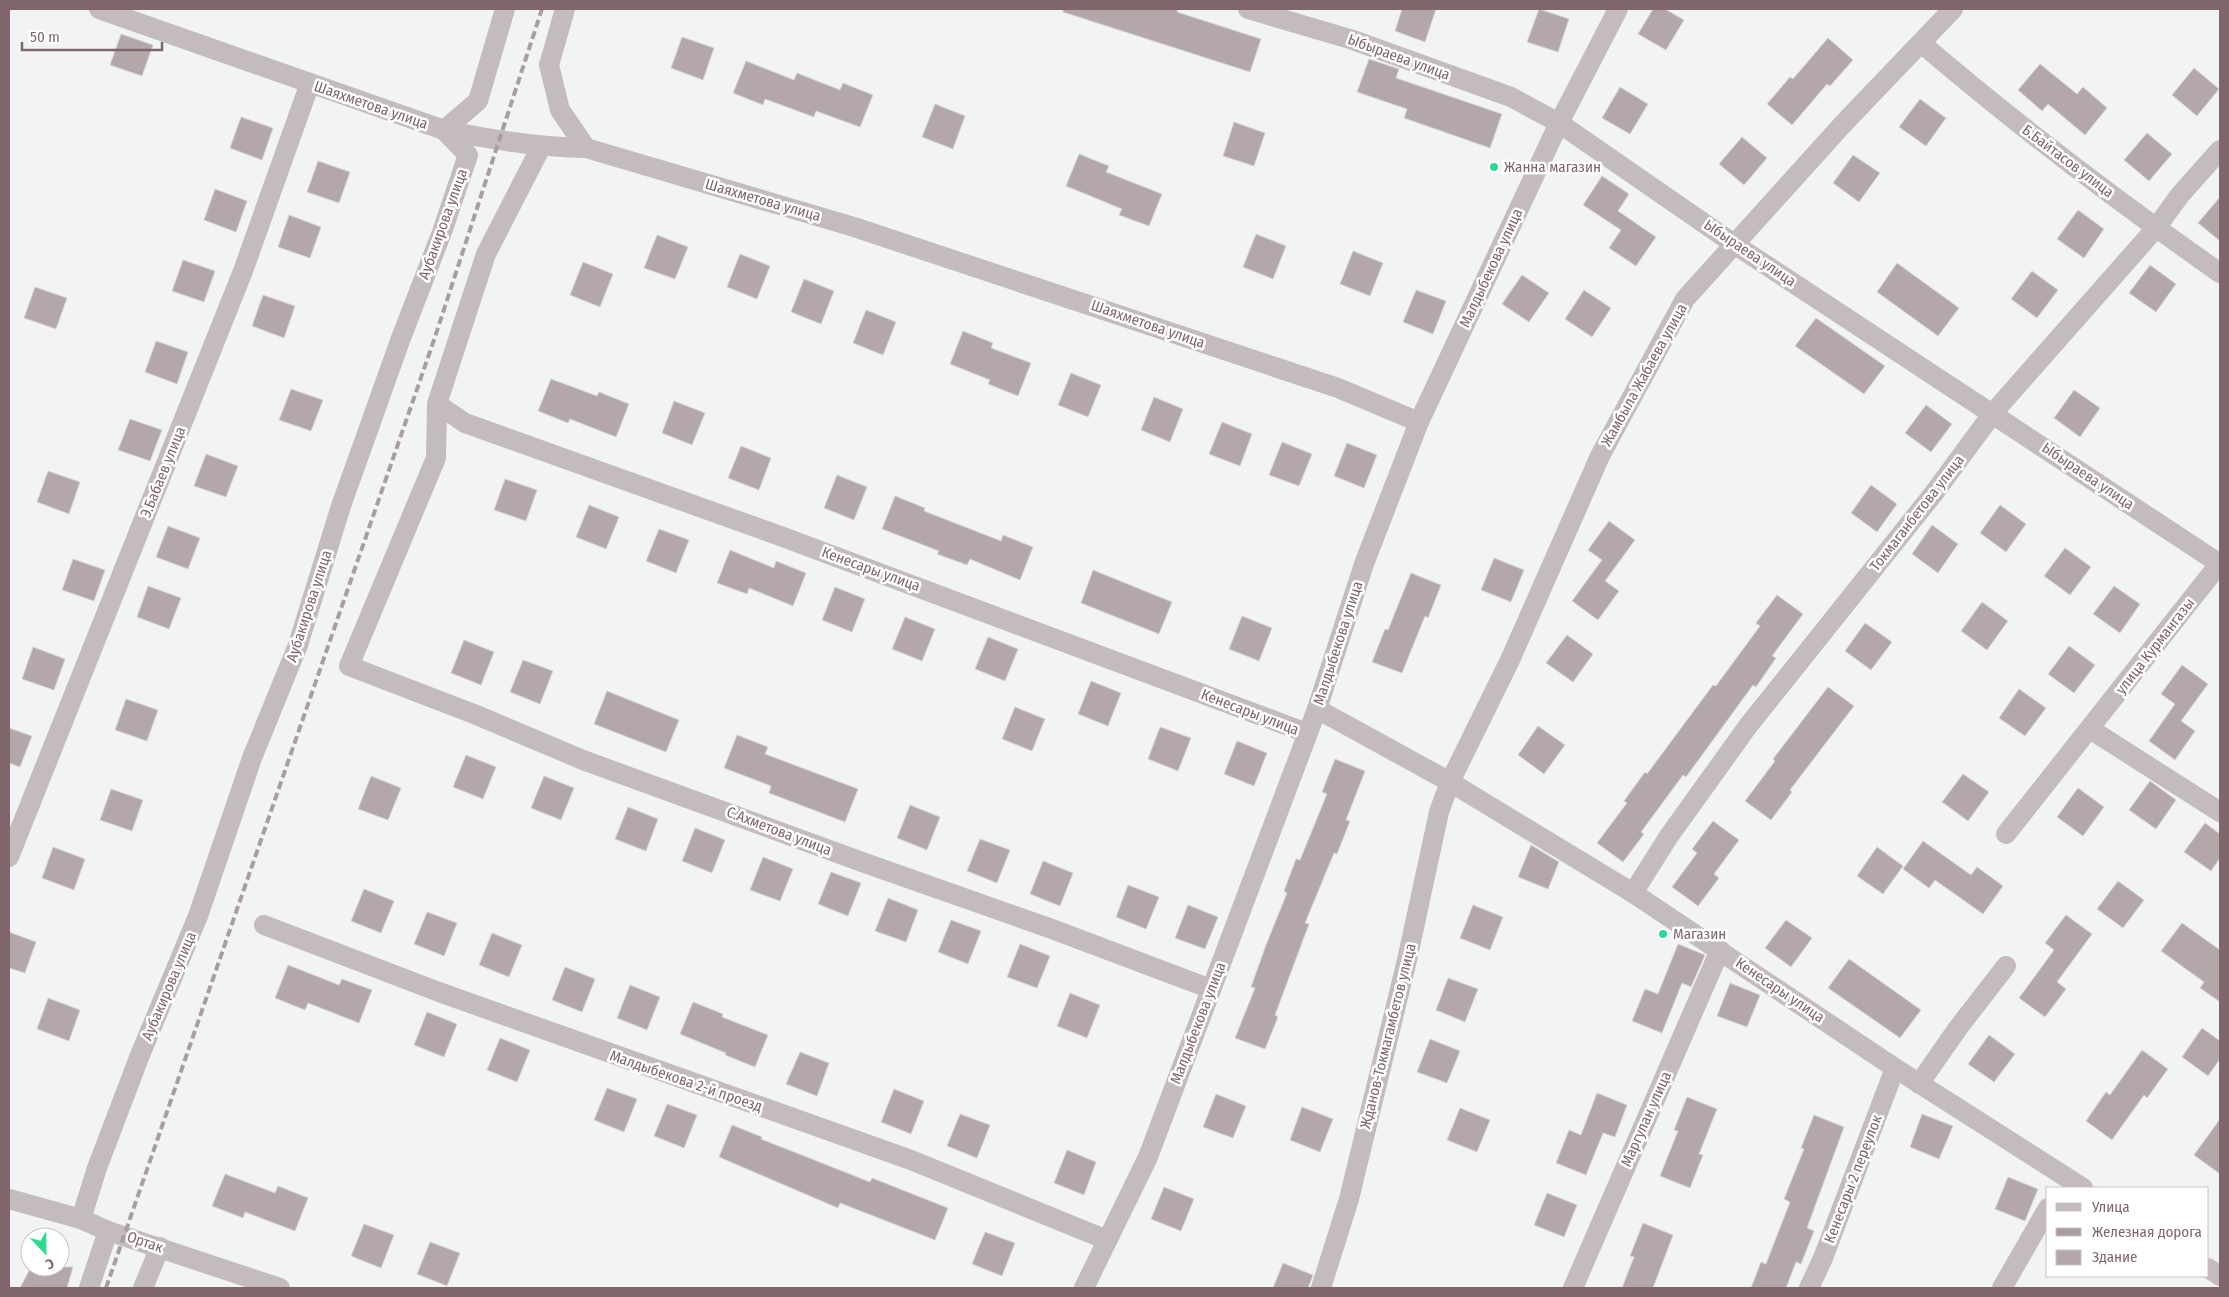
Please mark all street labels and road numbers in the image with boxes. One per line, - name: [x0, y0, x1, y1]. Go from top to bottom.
- street label: Ыбыраева улица: [1345, 30, 1453, 84]
- street label: Шаяхметова улица: [312, 77, 430, 133]
- street label: Б.Байтасов улица: [2019, 121, 2117, 201]
- street label: Аубакирова улица: [415, 166, 471, 282]
- street label: Шаяхметова улица: [703, 175, 823, 225]
- street label: Малдыбекова улица: [1456, 206, 1526, 330]
- street label: Ыбыраева улица: [1700, 216, 1800, 290]
- street label: Шаяхметова улица: [1089, 296, 1207, 352]
- street label: Жамбыла Жабаева улица: [1597, 300, 1691, 450]
- street label: Э.Бабаев улица: [137, 424, 189, 520]
- street label: Ыбыраева улица: [2038, 439, 2138, 513]
- street label: Токмаганбетова улица: [1866, 451, 1968, 575]
- street label: Кенесары улица: [819, 543, 923, 595]
- street label: Аубакирова улица: [282, 548, 336, 664]
- street label: Малдыбекова улица: [1309, 579, 1367, 707]
- street label: улица Курмангазы: [2112, 594, 2198, 698]
- street label: Кенесары улица: [1199, 685, 1301, 739]
- street label: С.Ахметова улица: [724, 803, 834, 859]
- street label: Аубакирова улица: [138, 929, 200, 1043]
- street label: Жданов-Токмагамбетов улица: [1356, 941, 1420, 1131]
- street label: Кенесары улица: [1732, 954, 1828, 1026]
- street label: Малдыбекова улица: [1166, 960, 1230, 1086]
- street label: Малдыбекова 2-й проезд: [607, 1046, 765, 1116]
- street label: Маргулан улица: [1617, 1069, 1675, 1169]
- street label: Кенесары 2 переулок: [1820, 1112, 1886, 1246]
- street label: Ортак: [125, 1227, 165, 1257]

